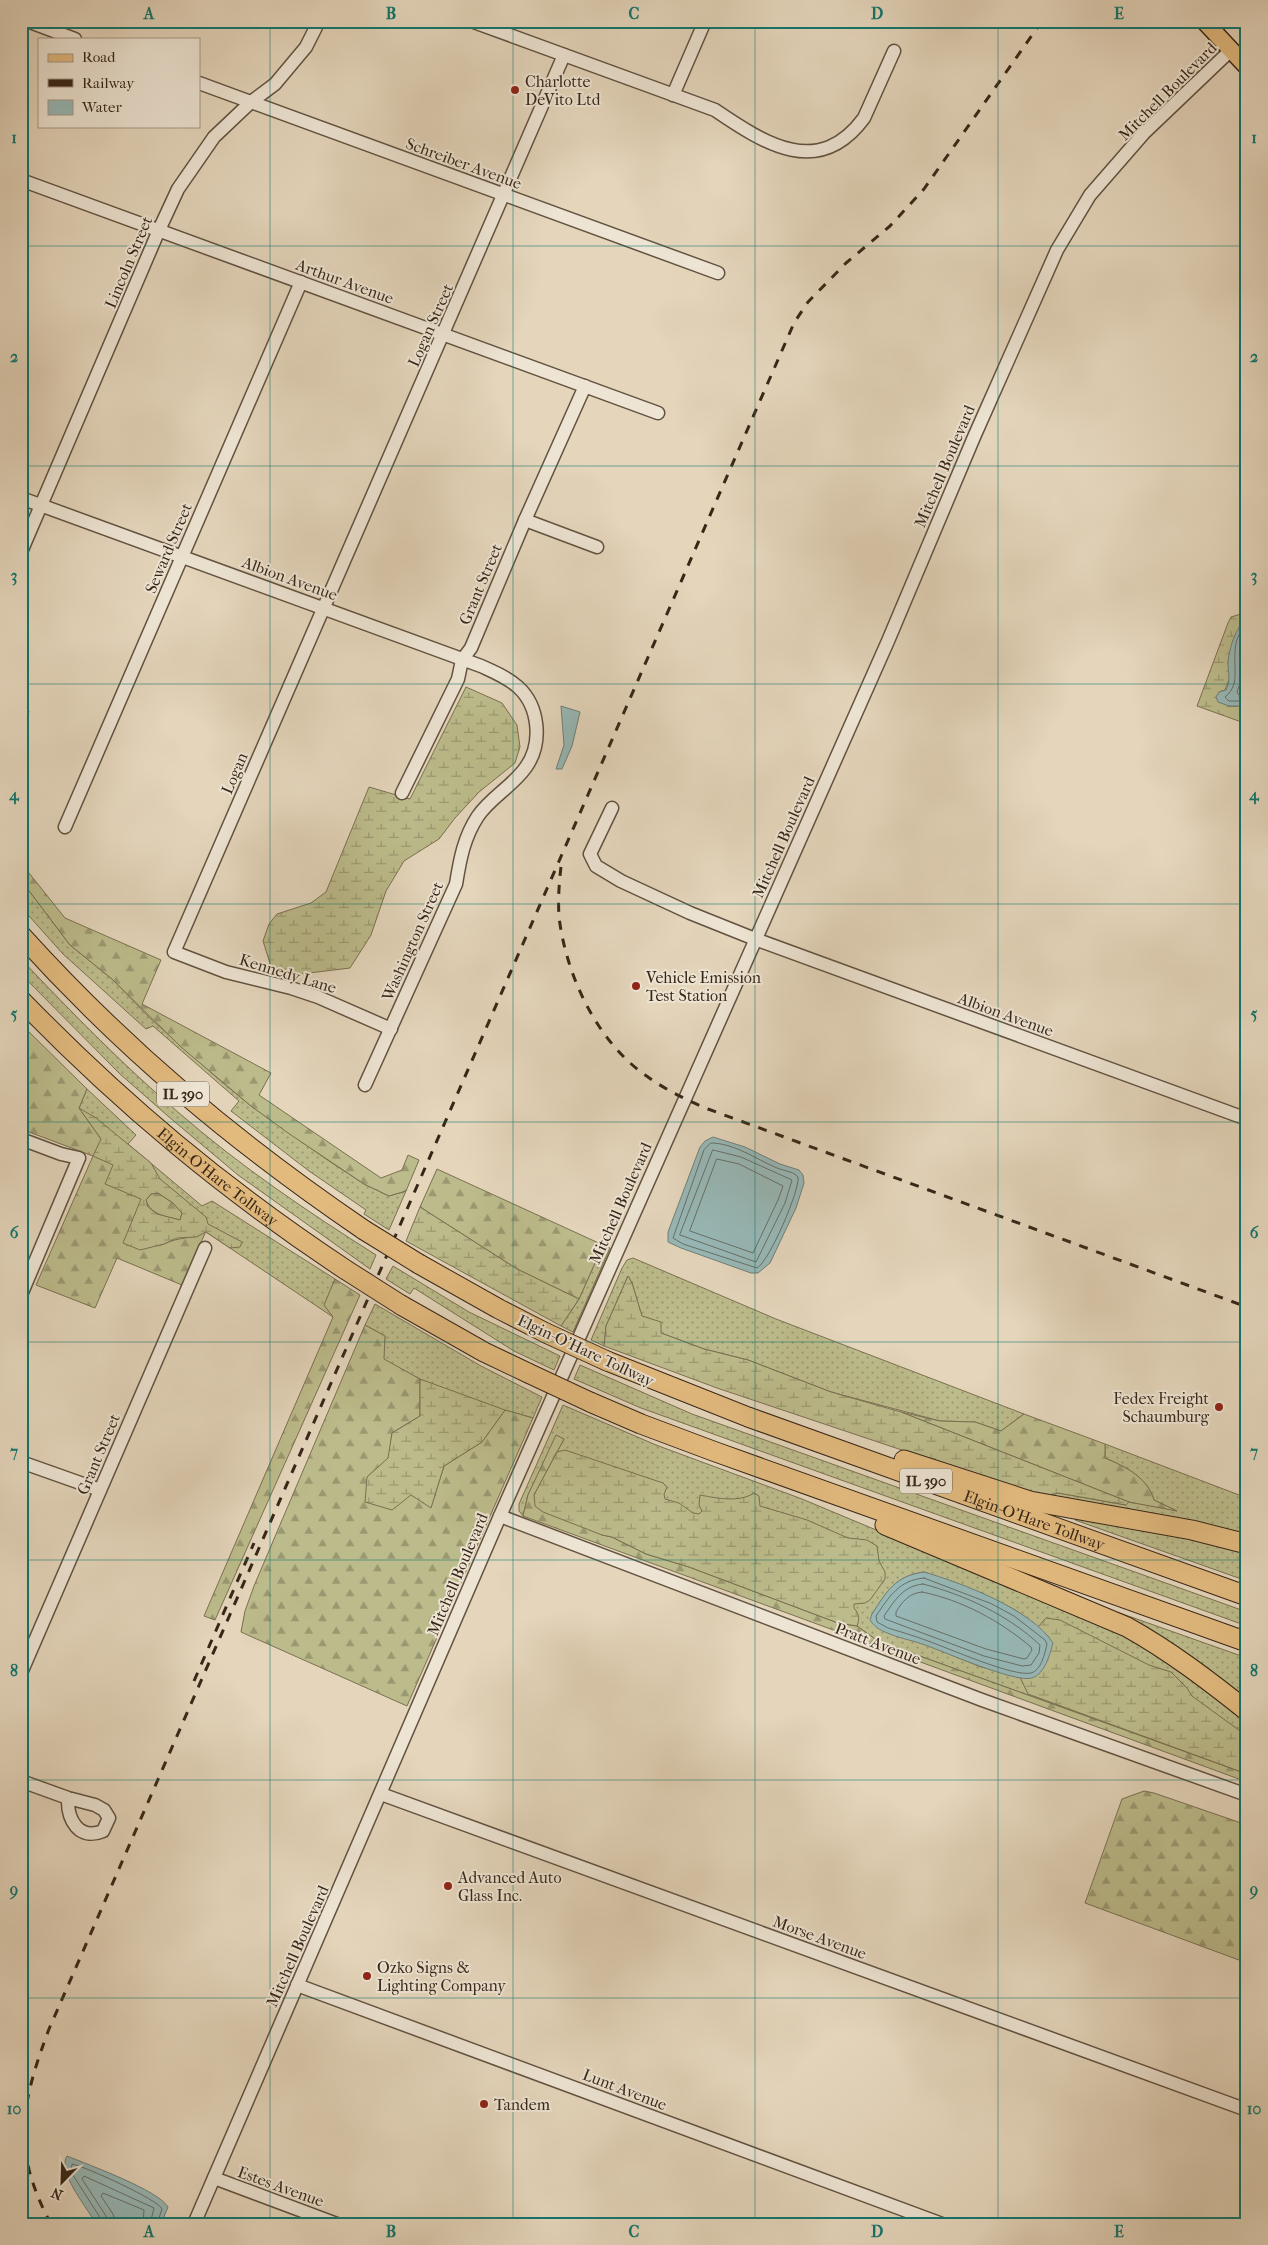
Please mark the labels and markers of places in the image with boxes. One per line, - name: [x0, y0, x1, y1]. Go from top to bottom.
- place label: Charlotte DeVito Ltd: [525, 72, 601, 109]
- marker: Charlotte DeVito Ltd: [509, 84, 521, 96]
- place label: Vehicle Emission Test Station: [645, 968, 762, 1005]
- marker: Vehicle Emission Test Station: [630, 980, 642, 992]
- place label: Fedex Freight Schaumburg: [1113, 1389, 1209, 1426]
- marker: Fedex Freight Schaumburg: [1213, 1401, 1225, 1413]
- place label: Advanced Auto Glass Inc.: [457, 1868, 562, 1905]
- marker: Advanced Auto Glass Inc.: [442, 1880, 454, 1892]
- place label: Ozko Signs & Lighting Company: [377, 1958, 506, 1995]
- marker: Ozko Signs & Lighting Company: [361, 1970, 373, 1982]
- place label: Tandem: [494, 2095, 551, 2114]
- marker: Tandem: [478, 2098, 490, 2110]

